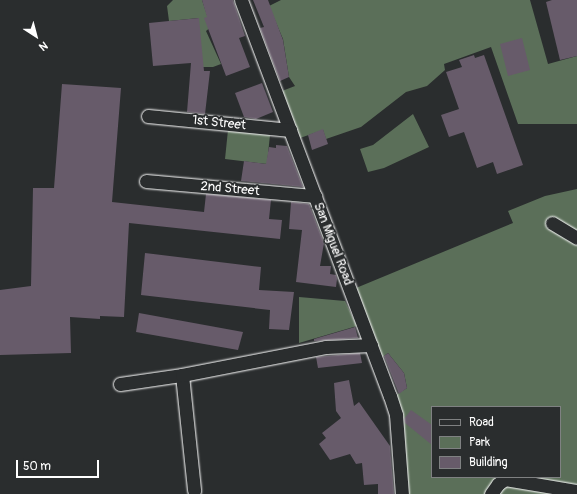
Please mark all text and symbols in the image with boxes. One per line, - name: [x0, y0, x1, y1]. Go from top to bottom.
- north arrow: [16, 16, 56, 56]
- text: N: [37, 39, 50, 54]
- street label: 1st Street: [191, 112, 247, 134]
- street label: 2nd Street: [200, 179, 260, 199]
- street label: San Miguel Road: [310, 200, 356, 288]
- legend: [431, 406, 561, 478]
- text: Road: [469, 415, 494, 430]
- text: Park: [469, 435, 490, 450]
- scale bar: [18, 452, 101, 478]
- text: Building: [469, 455, 508, 470]
- text: 50 m: [23, 459, 51, 474]

